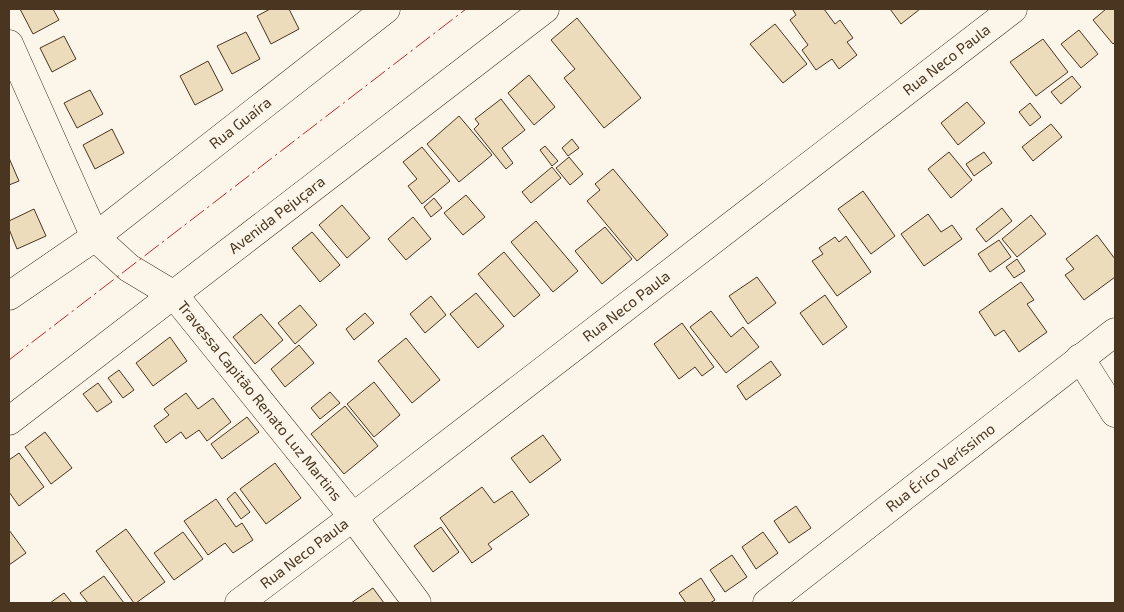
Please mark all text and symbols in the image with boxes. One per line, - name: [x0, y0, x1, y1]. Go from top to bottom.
- street label: Rua Neco Paula: [899, 20, 993, 99]
- street label: Rua Guaíra: [205, 92, 274, 152]
- street label: Avenida Pejuçara: [225, 172, 328, 257]
- street label: Rua Neco Paula: [579, 266, 673, 345]
- street label: Travessa Capitão Renato Luz Martins: [174, 297, 346, 504]
- street label: Rua Érico Veríssimo: [882, 419, 998, 515]
- street label: Rua Neco Paula: [256, 514, 351, 592]

